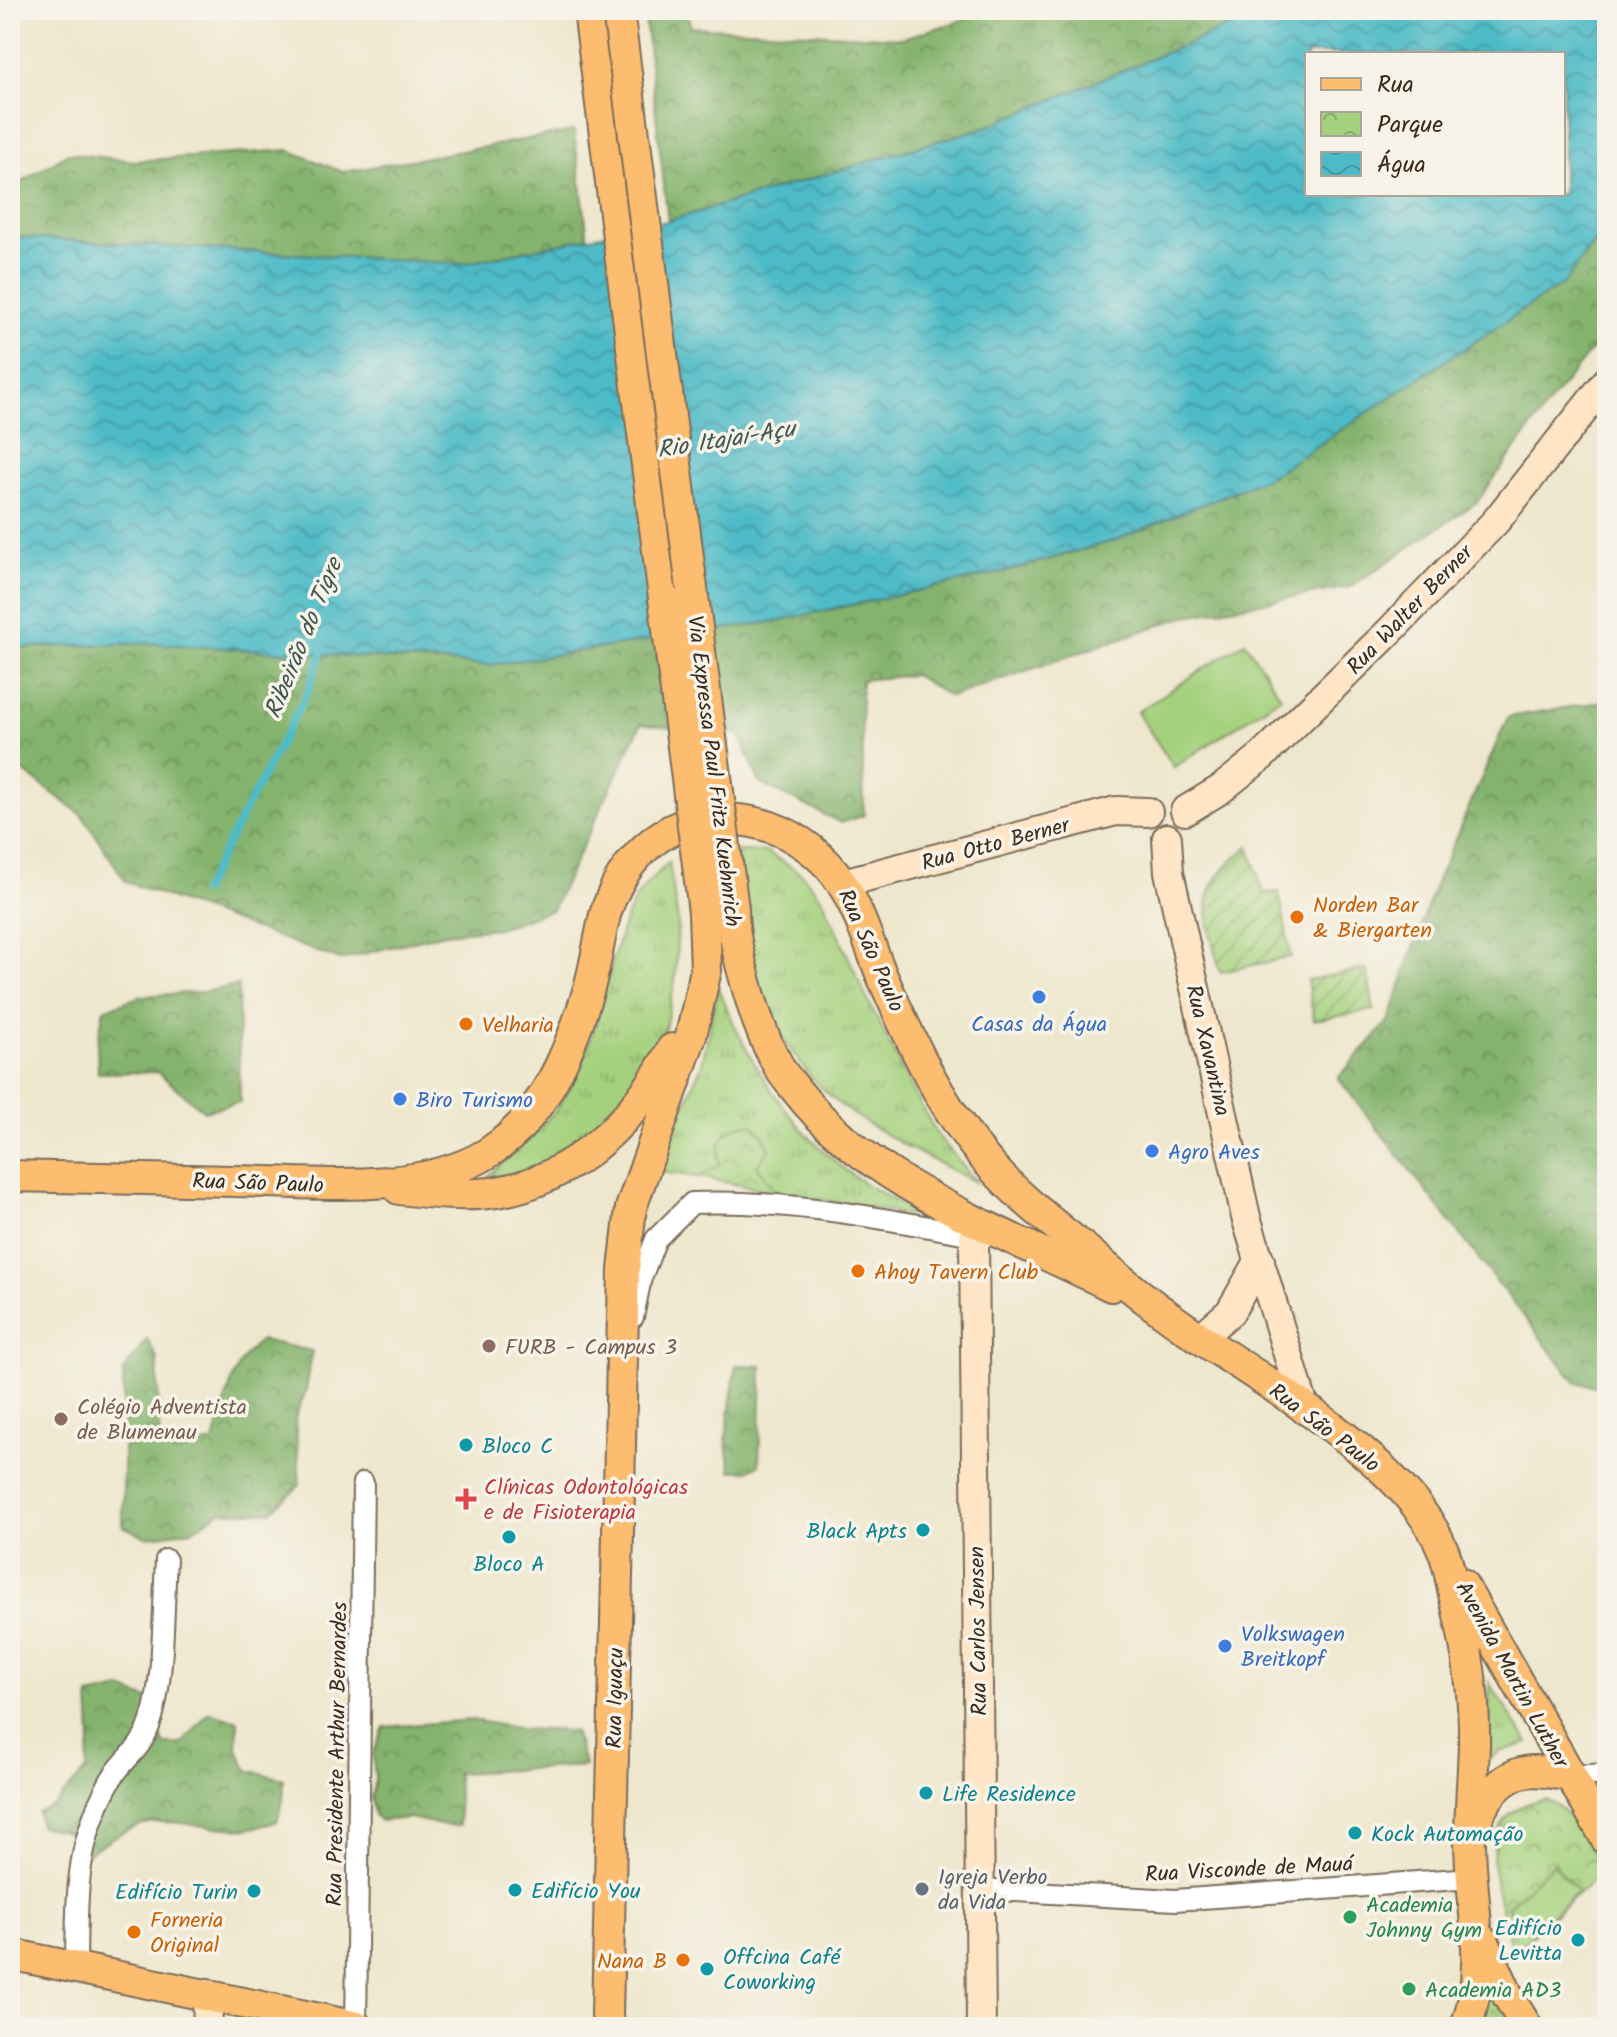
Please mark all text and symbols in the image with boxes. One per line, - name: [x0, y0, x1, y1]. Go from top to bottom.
- legend: [1305, 52, 1565, 196]
- text: Rua: [1377, 66, 1414, 105]
- text: Parque: [1377, 106, 1443, 145]
- text: Água: [1377, 146, 1426, 185]
- water label: Rio Itajaí-Açu: [654, 410, 800, 471]
- street label: Rua Walter Berner: [1339, 536, 1484, 684]
- water label: Ribeirão do Tigre: [255, 551, 355, 725]
- street label: Via Expressa Paul Fritz Kuehnrich: [676, 614, 749, 929]
- street label: Rua Otto Berner: [918, 808, 1075, 882]
- street label: Rua São Paulo: [827, 884, 912, 1018]
- place label: Norden Bar & Biergarten: [1313, 889, 1432, 949]
- marker: Norden Bar & Biergarten: [1288, 908, 1306, 926]
- street label: Rua Xavantina: [1174, 981, 1239, 1120]
- marker: Casas da Água: [1030, 988, 1048, 1006]
- place label: Casas da Água: [971, 1008, 1107, 1043]
- place label: Velharia: [482, 1009, 554, 1044]
- marker: Velharia: [457, 1015, 475, 1033]
- place label: Biro Turismo: [416, 1084, 533, 1119]
- marker: Biro Turismo: [391, 1090, 409, 1108]
- place label: Agro Aves: [1168, 1136, 1260, 1171]
- marker: Agro Aves: [1143, 1142, 1161, 1160]
- street label: Rua São Paulo: [192, 1165, 324, 1204]
- place label: Ahoy Tavern Club: [874, 1256, 1039, 1291]
- marker: Ahoy Tavern Club: [849, 1262, 867, 1280]
- place label: FURB - Campus 3: [505, 1331, 677, 1366]
- marker: FURB - Campus 3: [480, 1337, 498, 1355]
- street label: Rua São Paulo: [1260, 1375, 1387, 1483]
- place label: Colégio Adventista de Blumenau: [77, 1391, 247, 1451]
- marker: Colégio Adventista de Blumenau: [52, 1410, 70, 1428]
- place label: Bloco C: [482, 1430, 553, 1465]
- marker: Bloco C: [457, 1436, 475, 1454]
- place label: Clínicas Odontológicas e de Fisioterapia: [484, 1471, 689, 1531]
- marker: Clínicas Odontológicas e de Fisioterapia: [455, 1488, 477, 1510]
- place label: Black Apts: [807, 1515, 908, 1550]
- marker: Black Apts: [914, 1521, 932, 1539]
- marker: Bloco A: [500, 1528, 518, 1546]
- street label: Rua Carlos Jensen: [961, 1546, 998, 1716]
- place label: Bloco A: [473, 1548, 545, 1583]
- street label: Avenida Martin Luther: [1445, 1575, 1578, 1777]
- street label: Rua Presidente Arthur Bernardes: [318, 1601, 359, 1907]
- place label: Volkswagen Breitkopf: [1241, 1618, 1345, 1678]
- marker: Volkswagen Breitkopf: [1216, 1637, 1234, 1655]
- street label: Rua Iguaçu: [598, 1647, 635, 1749]
- place label: Life Residence: [942, 1778, 1076, 1813]
- marker: Life Residence: [917, 1784, 935, 1802]
- place label: Kock Automação: [1371, 1818, 1523, 1853]
- marker: Kock Automação: [1346, 1824, 1364, 1842]
- street label: Rua Visconde de Mauá: [1144, 1847, 1357, 1893]
- place label: Igreja Verbo da Vida: [938, 1861, 1048, 1921]
- place label: Edifício You: [531, 1875, 641, 1910]
- place label: Edifício Turin: [115, 1876, 238, 1911]
- marker: Igreja Verbo da Vida: [913, 1880, 931, 1898]
- marker: Edifício You: [506, 1881, 524, 1899]
- marker: Edifício Turin: [245, 1882, 263, 1900]
- place label: Academia Johnny Gym: [1366, 1889, 1482, 1949]
- place label: Forneria Original: [150, 1904, 223, 1964]
- marker: Academia Johnny Gym: [1341, 1908, 1359, 1926]
- place label: Edifício Levitta: [1494, 1912, 1562, 1972]
- marker: Forneria Original: [125, 1923, 143, 1941]
- marker: Edifício Levitta: [1569, 1931, 1587, 1949]
- place label: Offcina Café Coworking: [723, 1941, 842, 2001]
- place label: Nana B: [597, 1945, 667, 1980]
- marker: Nana B: [674, 1951, 692, 1969]
- marker: Offcina Café Coworking: [698, 1960, 716, 1978]
- place label: Academia AD3: [1425, 1974, 1561, 2009]
- marker: Academia AD3: [1400, 1980, 1418, 1998]

